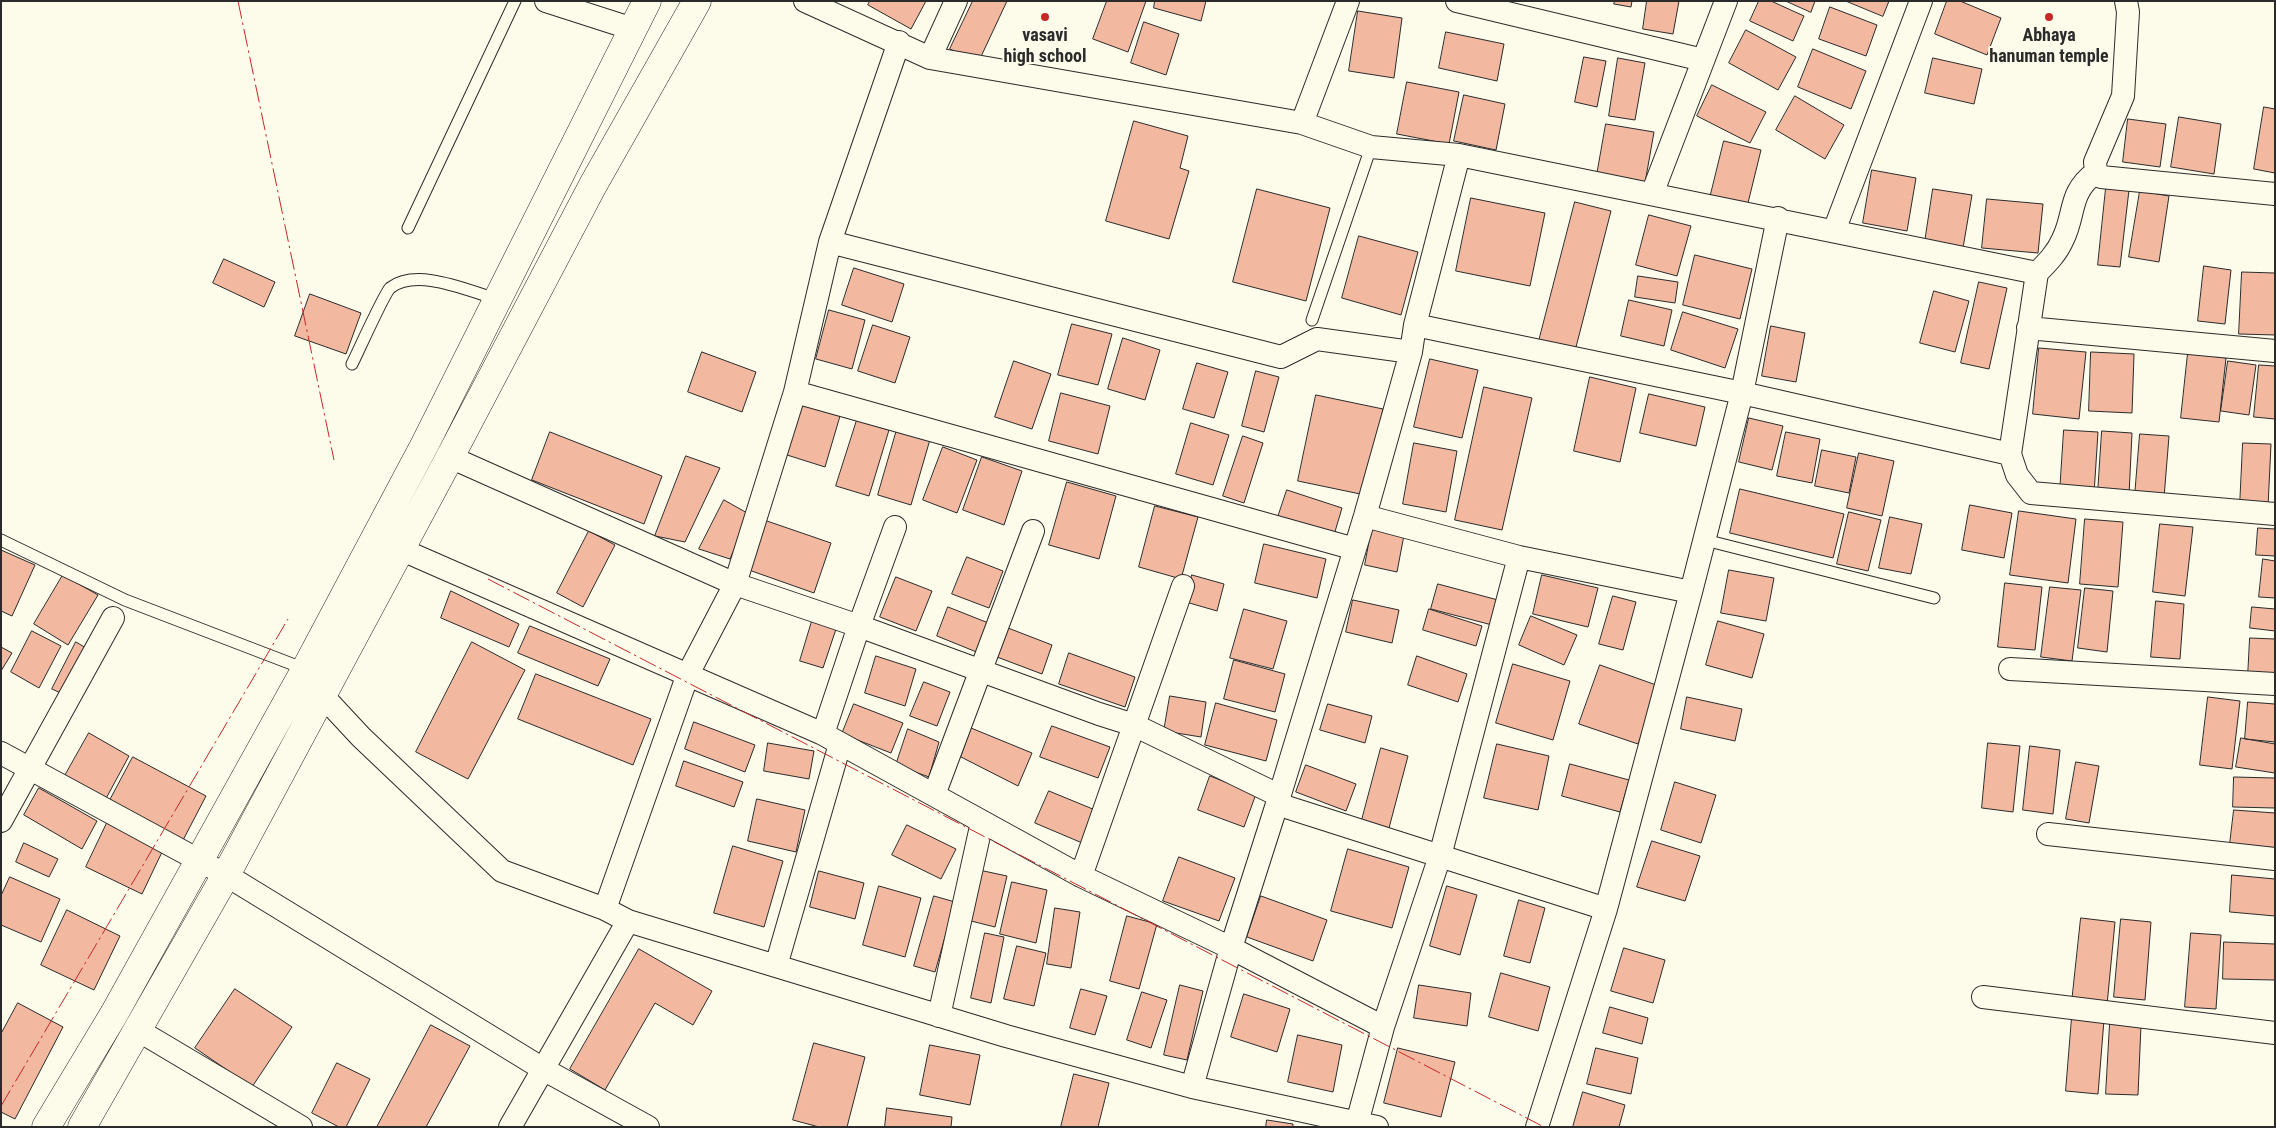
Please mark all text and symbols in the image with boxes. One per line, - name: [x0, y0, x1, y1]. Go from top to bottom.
- marker: vasavi high school: [1039, 11, 1051, 23]
- marker: Abhaya hanuman temple: [2043, 11, 2055, 23]
- place label: vasavi high school: [1003, 25, 1087, 68]
- place label: Abhaya hanuman temple: [1989, 25, 2109, 68]

